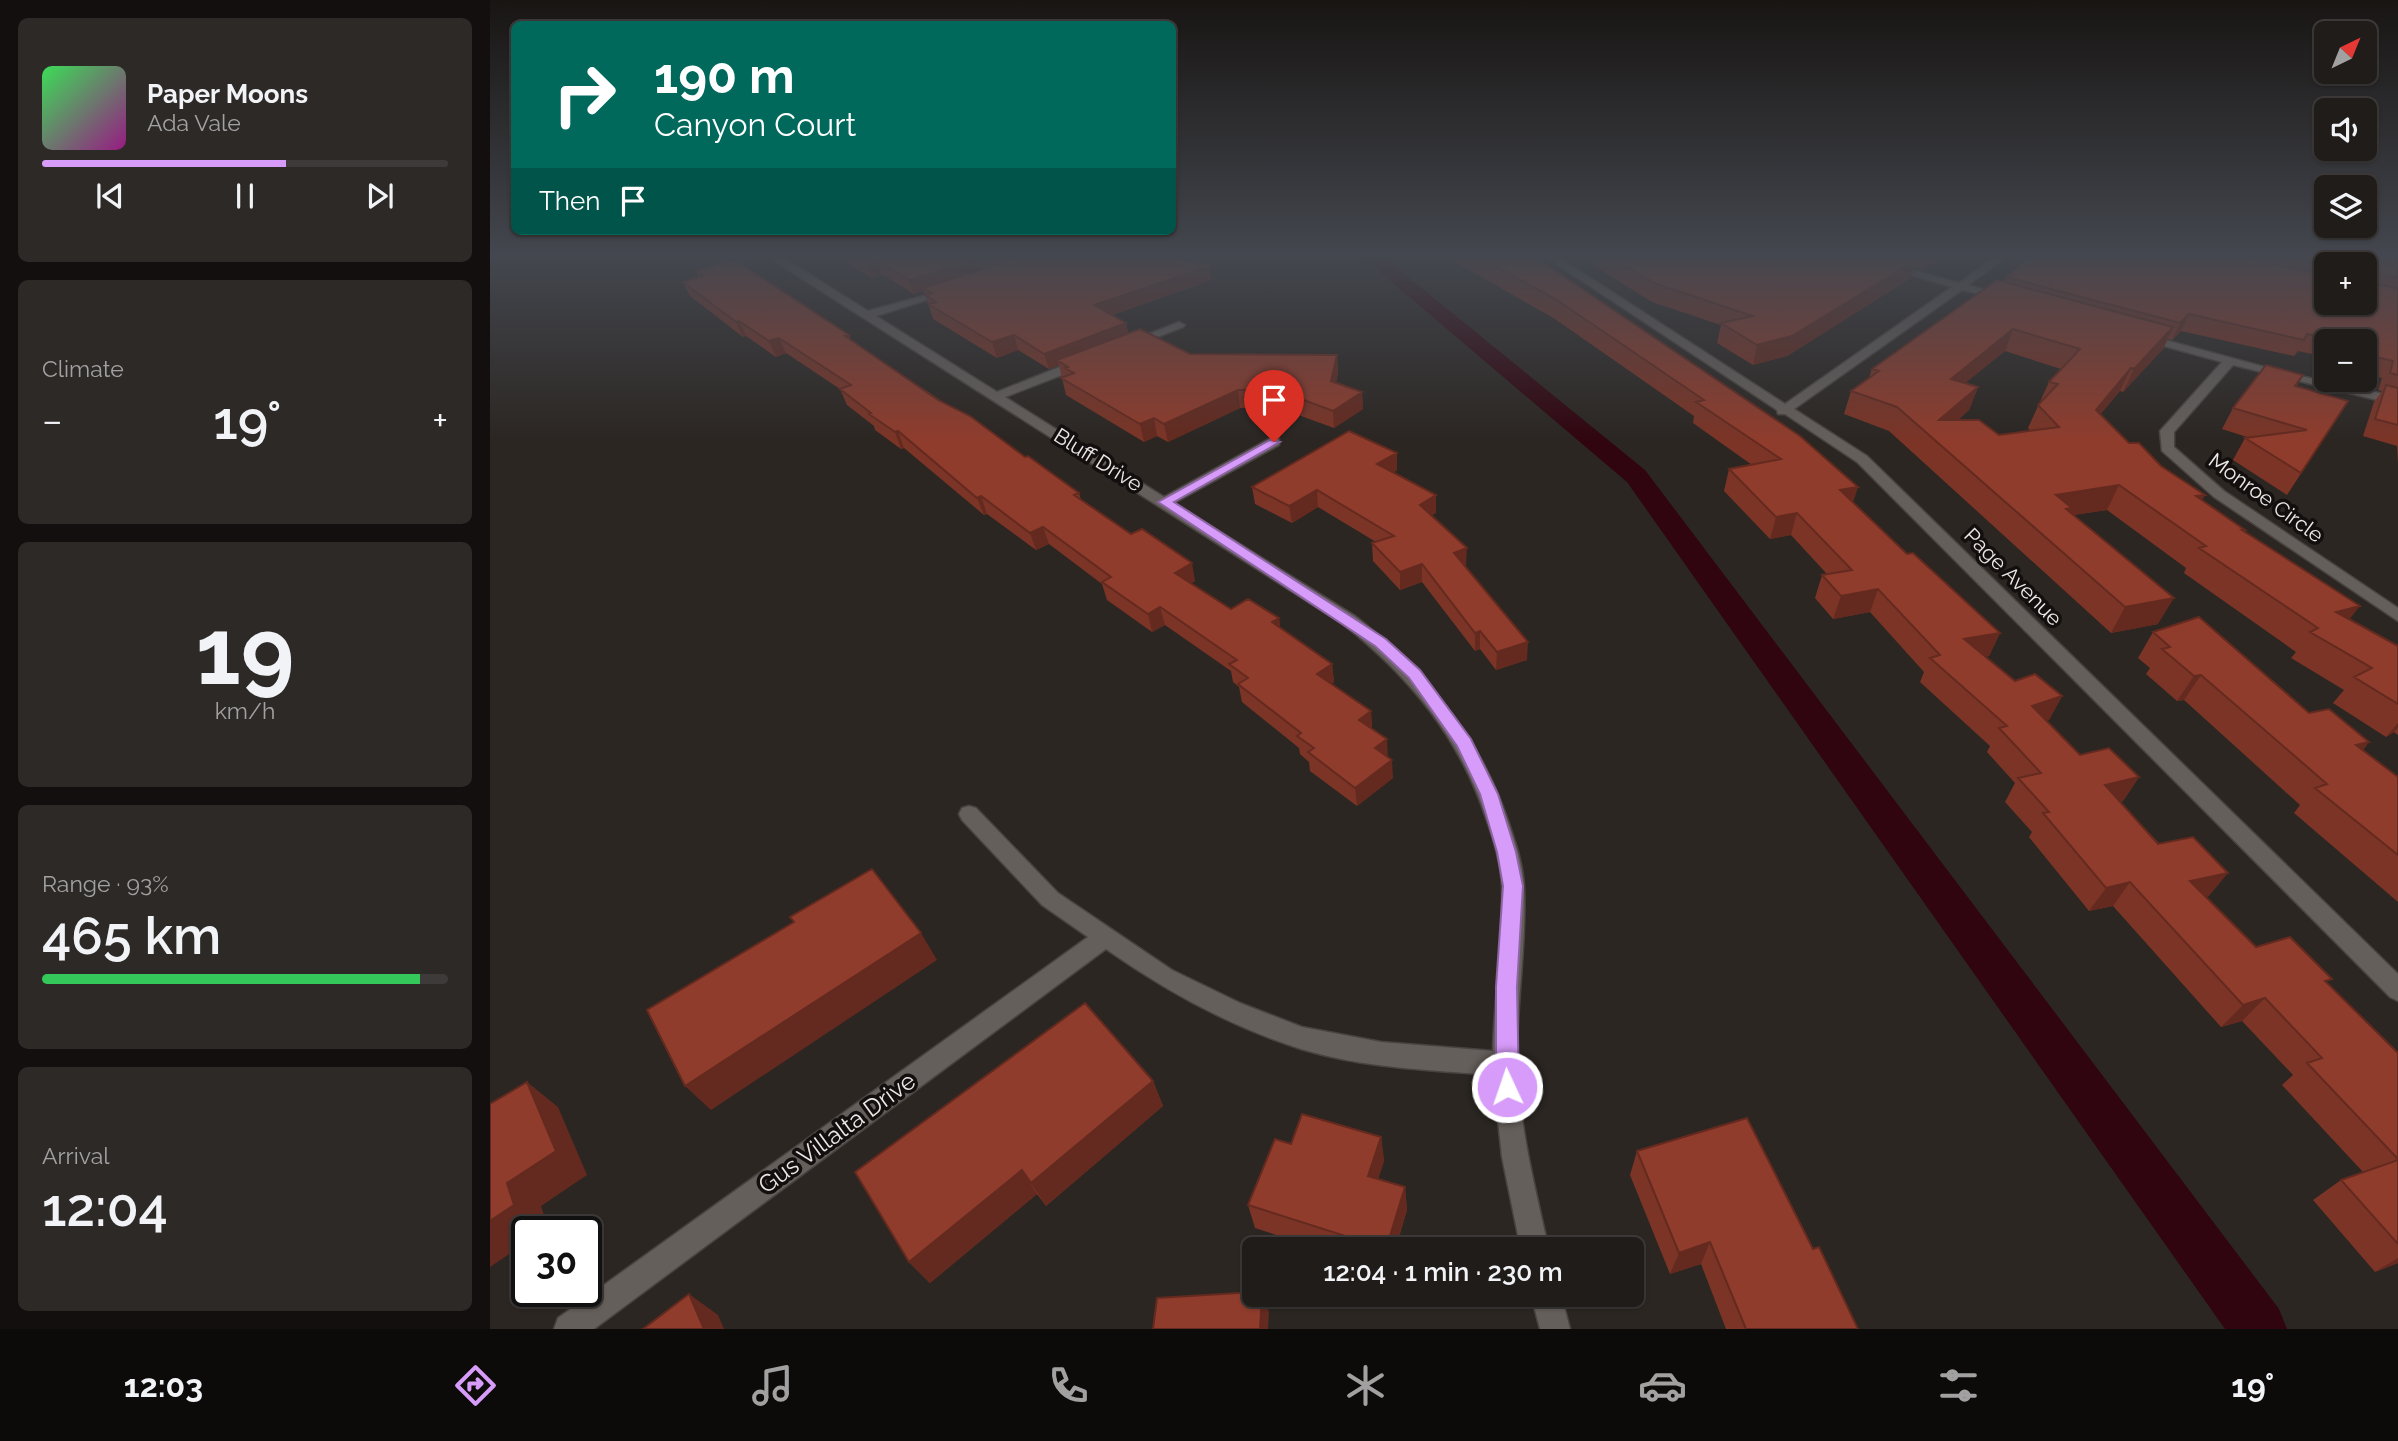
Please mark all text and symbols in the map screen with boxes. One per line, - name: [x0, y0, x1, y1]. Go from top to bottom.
- north arrow: [2314, 21, 2376, 84]
- map controls: [2314, 21, 2377, 392]
- text: 190 m: [654, 47, 795, 104]
- icon: right: [539, 49, 630, 140]
- text: Paper Moons: [147, 79, 308, 109]
- button: sound: [2314, 98, 2377, 161]
- text: Canyon Court: [654, 106, 856, 143]
- text: Ada Vale: [147, 109, 241, 136]
- button: layers: [2314, 175, 2377, 238]
- icon: previous: [91, 177, 129, 215]
- icon: pause: [226, 177, 264, 215]
- icon: next: [361, 177, 399, 215]
- icon: arrive: [614, 182, 652, 220]
- text: Then: [539, 186, 600, 216]
- button: +: [2314, 252, 2377, 315]
- button: −: [2314, 329, 2377, 392]
- text: Climate: [42, 355, 124, 382]
- pin: [1244, 370, 1304, 442]
- icon: arrive: [1255, 381, 1293, 419]
- text: 19°: [213, 390, 281, 451]
- text: −: [42, 398, 62, 443]
- text: +: [432, 398, 448, 443]
- street label: Bluff Drive: [1049, 423, 1147, 497]
- street label: Monroe Circle: [2204, 448, 2329, 548]
- street label: Page Avenue: [1959, 523, 2067, 631]
- text: 19: [196, 598, 294, 705]
- text: km/h: [215, 697, 275, 724]
- text: Range · 93%: [42, 870, 169, 897]
- text: 465 km: [42, 905, 221, 966]
- position arrow: [1470, 1050, 1544, 1124]
- street label: Gus Villalta Drive: [753, 1066, 921, 1199]
- text: Arrival: [42, 1142, 109, 1169]
- text: 12:04: [42, 1177, 168, 1238]
- speed limit sign: 30: [511, 1216, 602, 1307]
- text: 12:04 · 1 min · 230 m: [1323, 1257, 1563, 1287]
- icon: directions: [451, 1361, 500, 1410]
- icon: music: [748, 1361, 797, 1410]
- icon: phone: [1044, 1361, 1093, 1410]
- icon: climate: [1341, 1361, 1390, 1410]
- icon: car: [1638, 1361, 1687, 1410]
- icon: filters: [1934, 1361, 1983, 1410]
- text: 12:03: [124, 1367, 203, 1404]
- text: 19°: [2231, 1367, 2274, 1404]

